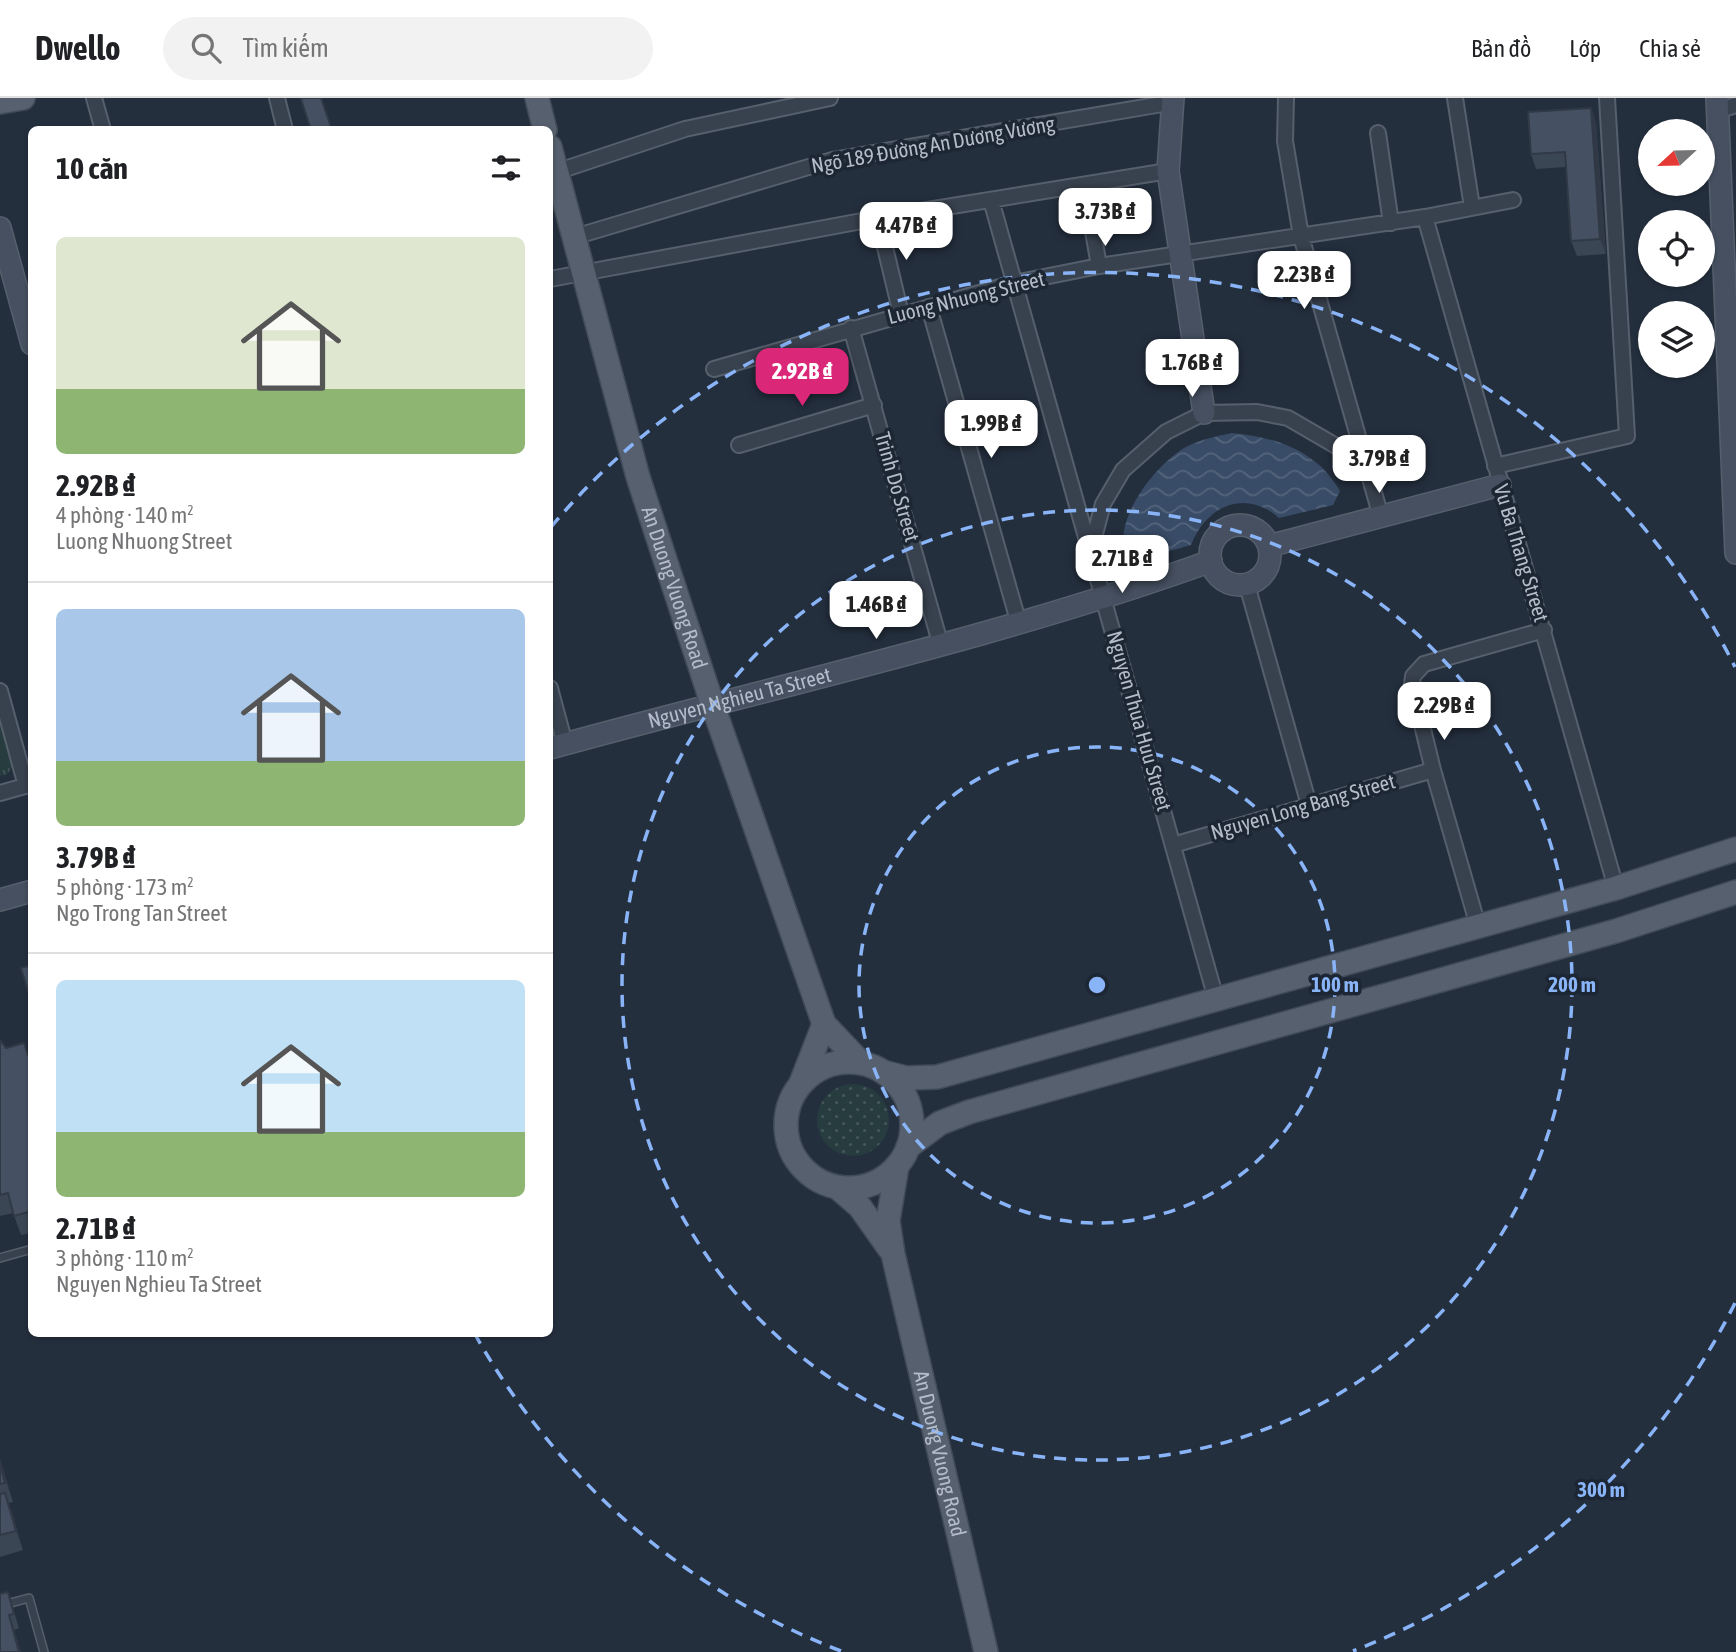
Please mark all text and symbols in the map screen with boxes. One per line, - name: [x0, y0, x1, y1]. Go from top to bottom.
- search box: [163, 17, 653, 80]
- text: Dwello: [35, 29, 121, 67]
- icon: search: [187, 29, 225, 67]
- text: Tìm kiếm: [243, 33, 329, 63]
- text: Bản đồ: [1471, 35, 1531, 62]
- text: Lớp: [1569, 35, 1601, 62]
- text: Chia sẻ: [1639, 35, 1701, 62]
- street label: Ngõ 189 Đường An Dương Vương: [809, 111, 1056, 177]
- north arrow: [1638, 119, 1715, 196]
- map controls: [1638, 119, 1715, 378]
- icon: filters: [487, 149, 525, 187]
- text: 10 căn: [56, 151, 128, 185]
- pin: 3.73B ₫: [1040, 188, 1170, 248]
- text: 3.73B ₫: [1075, 198, 1135, 224]
- pin: 4.47B ₫: [841, 202, 971, 262]
- button: locate: [1638, 210, 1715, 287]
- text: 4.47B ₫: [876, 212, 936, 238]
- pin: 2.23B ₫: [1239, 252, 1369, 311]
- text: 2.23B ₫: [1274, 261, 1334, 287]
- street label: Luong Nhuong Street: [885, 266, 1047, 328]
- icon: home: [228, 283, 354, 409]
- button: layers: [1638, 301, 1715, 378]
- pin: 1.76B ₫: [1127, 340, 1257, 399]
- pin: 2.92B ₫: [737, 348, 867, 408]
- text: 1.76B ₫: [1162, 349, 1222, 375]
- text: 2.92B ₫: [772, 358, 832, 384]
- pin: 1.99B ₫: [926, 400, 1056, 460]
- text: 1.99B ₫: [961, 410, 1021, 436]
- street label: Trinh Do Street: [871, 429, 925, 544]
- pin: 3.79B ₫: [1314, 436, 1444, 495]
- text: 3.79B ₫: [1349, 445, 1409, 471]
- text: 2.92B ₫: [56, 468, 135, 502]
- street label: Vu Ba Thang Street: [1490, 481, 1554, 624]
- text: 4 phòng · 140 m²: [56, 502, 194, 528]
- street label: An Duong Vuong Road: [637, 503, 713, 672]
- text: Luong Nhuong Street: [56, 528, 232, 554]
- pin: 2.71B ₫: [1057, 536, 1187, 595]
- text: 2.71B ₫: [1092, 545, 1152, 571]
- pin: 1.46B ₫: [811, 582, 941, 641]
- text: 1.46B ₫: [846, 591, 906, 617]
- street label: Nguyen Thua Huu Street: [1103, 628, 1177, 813]
- icon: home: [228, 655, 354, 781]
- street label: Nguyen Nghieu Ta Street: [645, 662, 833, 732]
- pin: 2.29B ₫: [1379, 682, 1509, 742]
- text: 2.29B ₫: [1414, 692, 1474, 718]
- street label: Nguyen Long Bang Street: [1208, 768, 1398, 844]
- text: 3.79B ₫: [56, 840, 135, 874]
- text: 5 phòng · 173 m²: [56, 874, 194, 900]
- text: Ngo Trong Tan Street: [56, 900, 227, 926]
- text: 100 m: [1311, 972, 1359, 996]
- text: 200 m: [1548, 972, 1596, 996]
- centre of rings: [1085, 973, 1109, 997]
- icon: home: [228, 1026, 354, 1152]
- text: 2.71B ₫: [56, 1211, 135, 1245]
- text: 3 phòng · 110 m²: [56, 1245, 194, 1271]
- text: Nguyen Nghieu Ta Street: [56, 1271, 262, 1297]
- street label: An Duong Vuong Road: [910, 1368, 972, 1539]
- text: 300 m: [1577, 1477, 1625, 1501]

